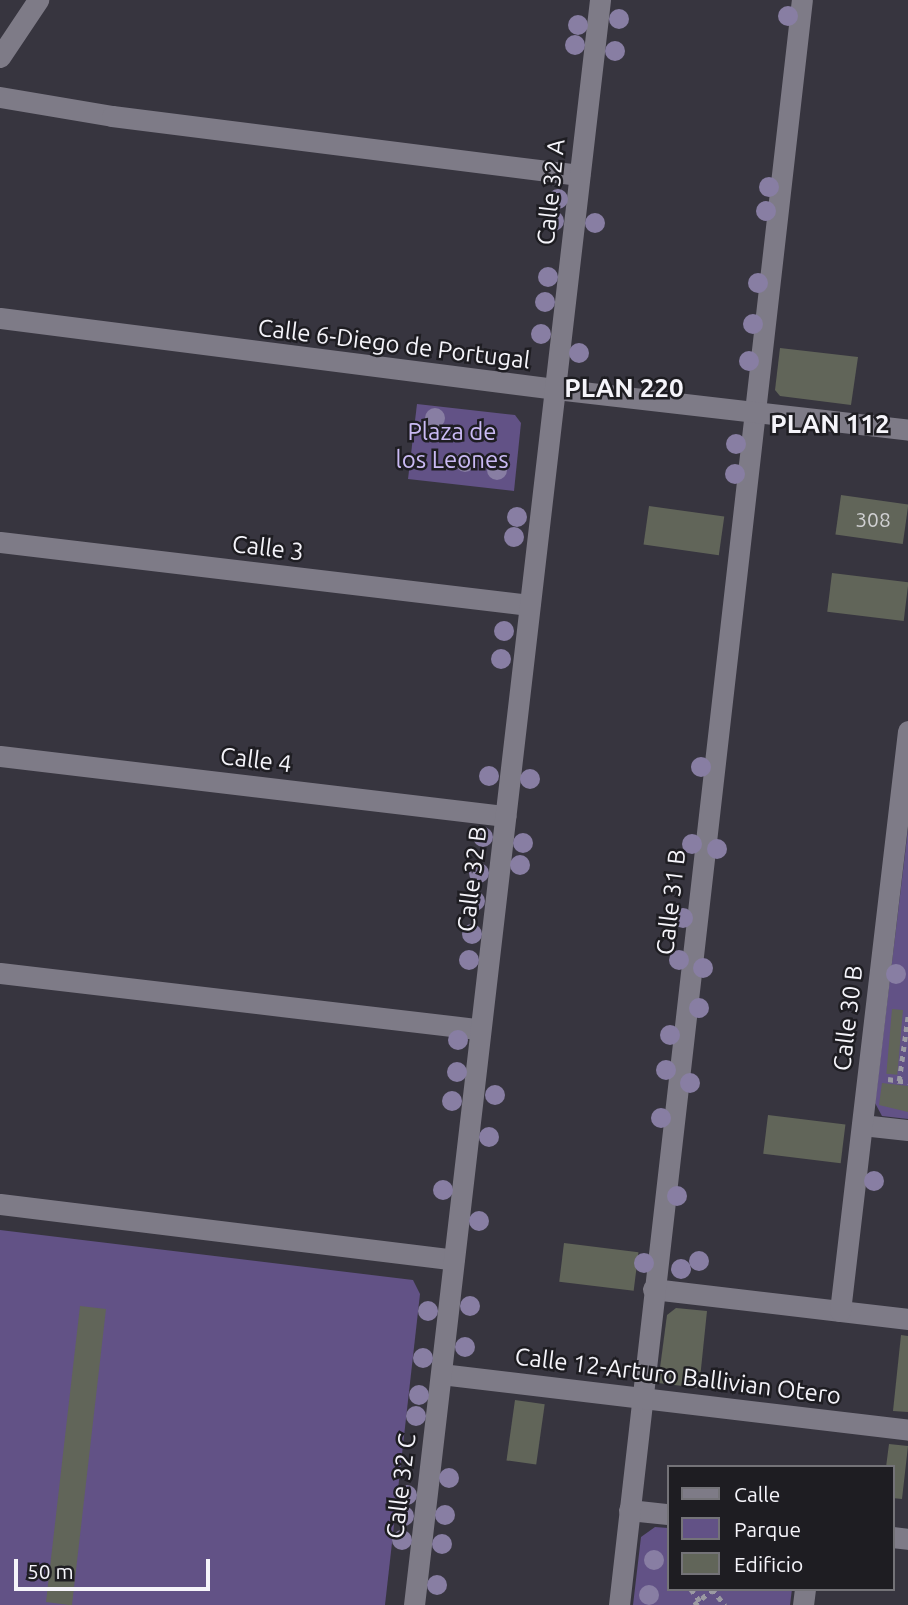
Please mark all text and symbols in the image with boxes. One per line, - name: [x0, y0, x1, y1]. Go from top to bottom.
- street label: Calle 32 A: [531, 138, 571, 246]
- street label: Calle 6-Diego de Portugal: [256, 313, 532, 375]
- district label: PLAN 220: [564, 372, 684, 404]
- district label: PLAN 112: [770, 408, 890, 440]
- park label: Plaza de los Leones: [395, 418, 509, 474]
- house number: 308: [855, 506, 891, 532]
- street label: Calle 3: [231, 529, 305, 567]
- street label: Calle 4: [219, 741, 293, 779]
- street label: Calle 32 B: [451, 825, 493, 933]
- street label: Calle 31 B: [650, 848, 692, 956]
- street label: Calle 30 B: [827, 964, 869, 1072]
- street label: Calle 12-Arturo Ballivian Otero: [513, 1342, 843, 1410]
- street label: Calle 32 C: [380, 1432, 422, 1540]
- legend: [666, 1465, 894, 1591]
- text: Calle: [734, 1482, 780, 1506]
- text: Parque: [734, 1517, 801, 1541]
- scale bar: [18, 1546, 214, 1590]
- text: Edificio: [734, 1552, 803, 1576]
- text: 50 m: [27, 1559, 74, 1583]

